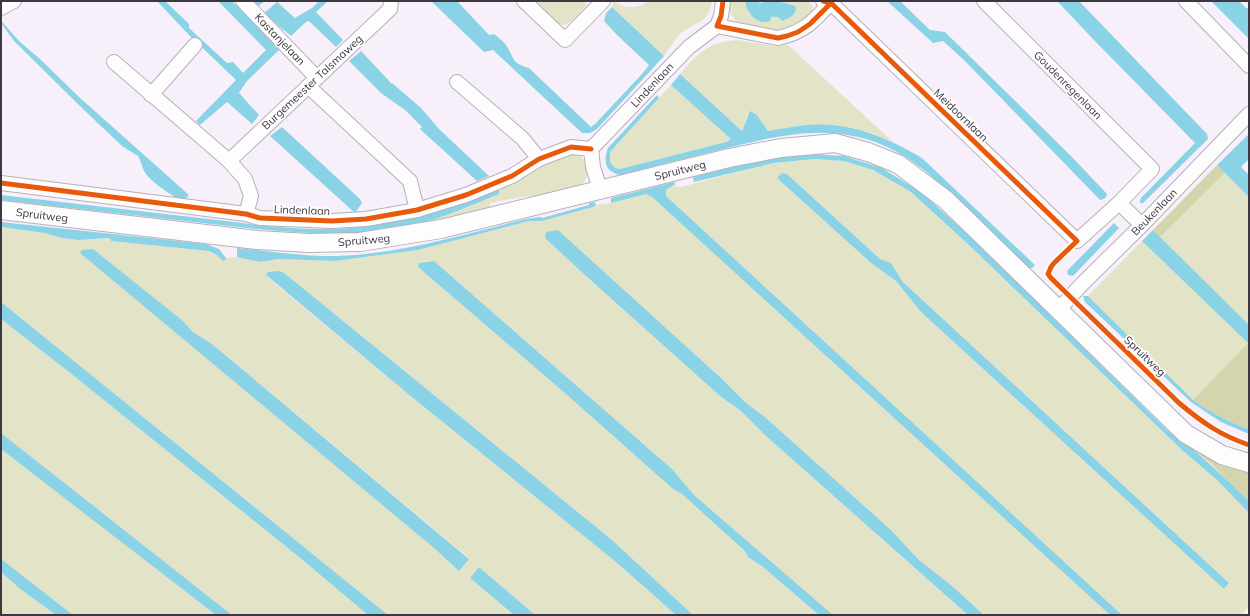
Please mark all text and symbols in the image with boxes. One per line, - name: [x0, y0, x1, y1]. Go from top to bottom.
- street label: Kastanjelaan: [252, 10, 308, 68]
- street label: Burgemeester Talsmaweg: [259, 32, 365, 132]
- street label: Goudenregenlaan: [1031, 48, 1105, 122]
- street label: Lindenlaan: [628, 60, 676, 110]
- street label: Meidoornlaan: [931, 86, 991, 144]
- street label: Spruitweg: [653, 157, 707, 183]
- street label: Beukenlaan: [1128, 186, 1180, 238]
- street label: Lindenlaan: [274, 202, 330, 218]
- street label: Spruitweg: [15, 205, 69, 225]
- street label: Spruitweg: [337, 231, 391, 249]
- street label: Spruitweg: [1121, 333, 1169, 379]

